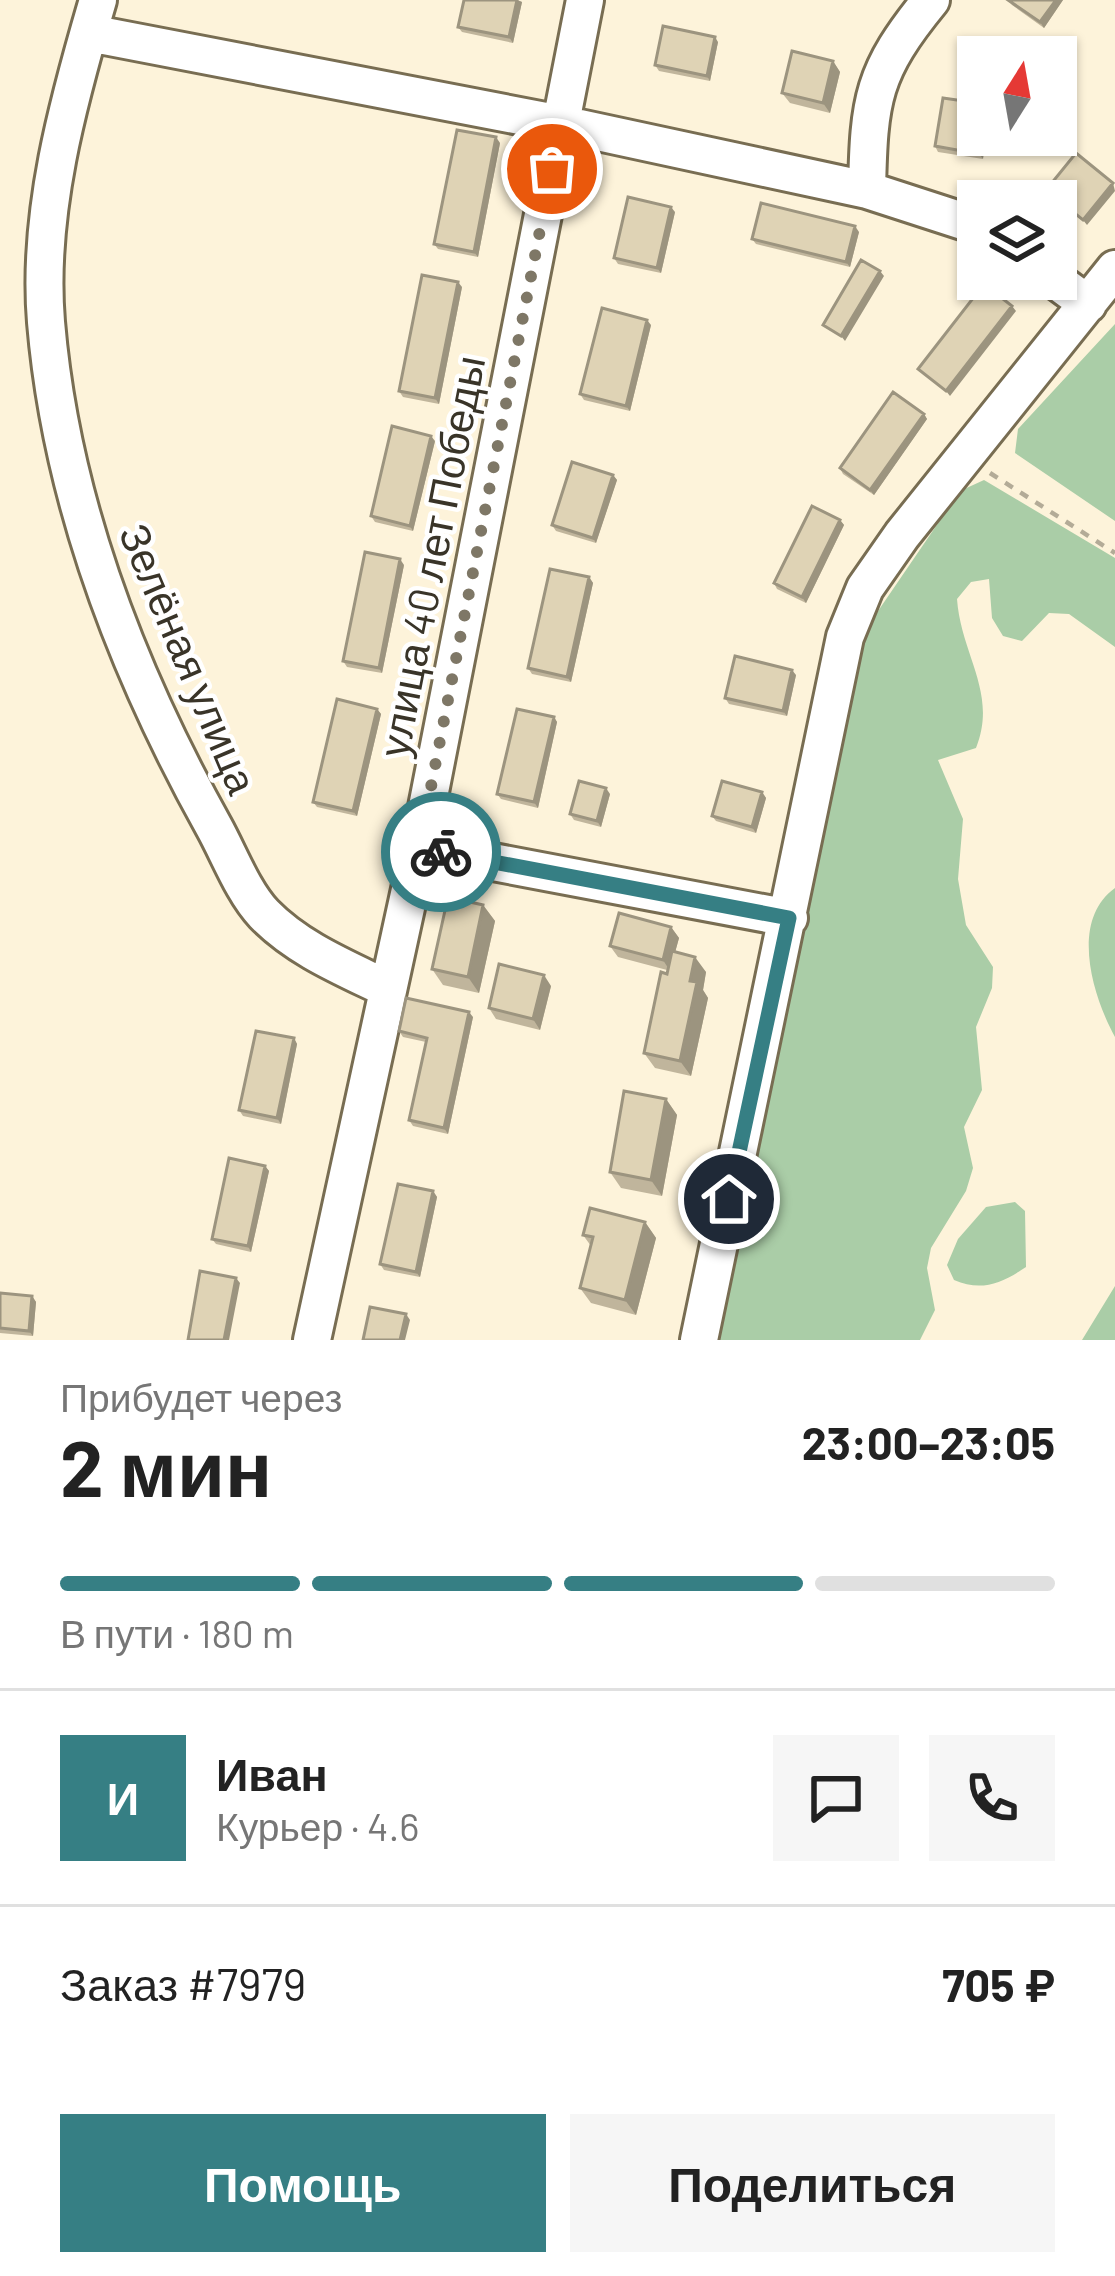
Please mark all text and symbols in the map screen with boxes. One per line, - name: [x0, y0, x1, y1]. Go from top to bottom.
- north arrow: [957, 36, 1077, 156]
- map controls: [957, 36, 1077, 300]
- pin: [501, 118, 603, 220]
- icon: bag: [519, 136, 585, 202]
- button: layers: [957, 180, 1077, 300]
- street label: улица 40 лет Победы: [367, 351, 494, 761]
- street label: Зелёная улица: [110, 516, 270, 801]
- courier: [381, 792, 501, 912]
- icon: bike: [408, 819, 474, 885]
- pin: [678, 1148, 780, 1250]
- icon: home: [696, 1166, 762, 1232]
- text: Прибудет через: [60, 1373, 342, 1420]
- text: 23:00–23:05: [802, 1415, 1055, 1469]
- text: 2 мин: [60, 1419, 272, 1513]
- text: В пути · 180 m: [60, 1609, 294, 1656]
- button: chat: [773, 1735, 899, 1861]
- button: phone: [929, 1735, 1055, 1861]
- text: Иван: [216, 1746, 328, 1800]
- text: И: [107, 1770, 139, 1824]
- text: Курьер · 4.6: [216, 1802, 419, 1849]
- text: Заказ #7979: [60, 1956, 306, 2010]
- text: 705 ₽: [942, 1957, 1055, 2011]
- button: Помощь: [60, 2114, 546, 2252]
- button: Поделиться: [570, 2114, 1055, 2252]

